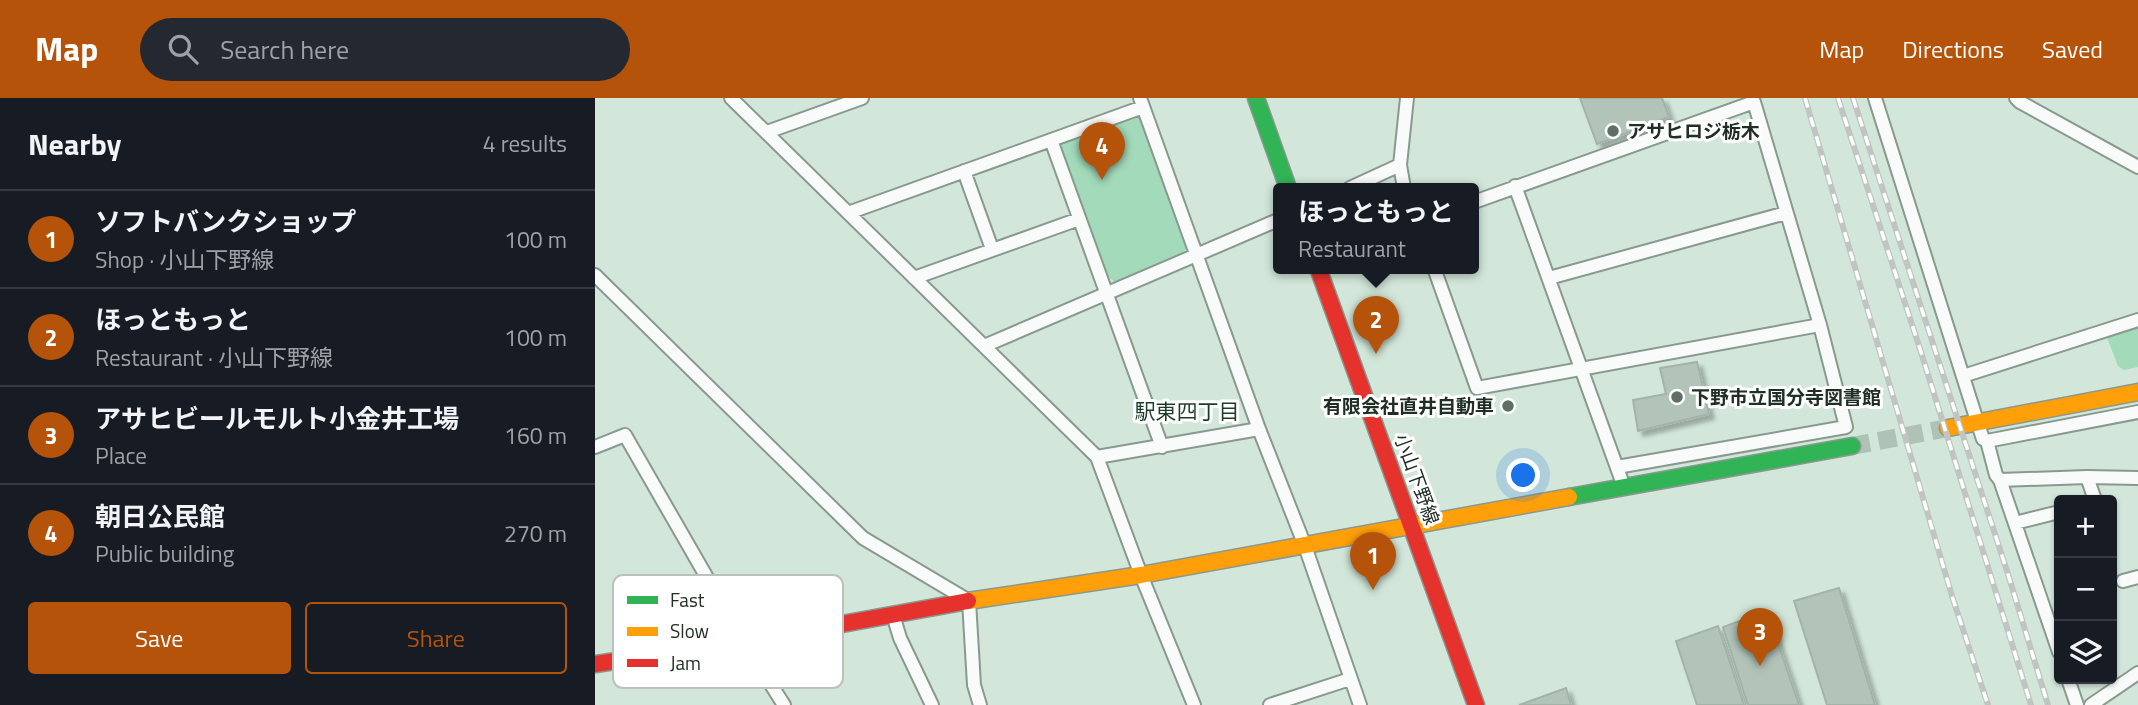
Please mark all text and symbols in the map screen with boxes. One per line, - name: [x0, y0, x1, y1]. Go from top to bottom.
- search box: [140, 18, 630, 81]
- text: Map: [35, 24, 98, 74]
- icon: search: [164, 30, 202, 68]
- text: Search here: [220, 30, 349, 69]
- text: Map: [1819, 31, 1864, 67]
- text: Directions: [1902, 31, 2004, 67]
- text: Saved: [2042, 31, 2103, 67]
- place label: アサヒロジ栃木: [1627, 116, 1760, 145]
- text: Nearby: [28, 121, 121, 167]
- pin: 4: [1079, 122, 1125, 180]
- marker: アサヒロジ栃木: [1605, 123, 1621, 139]
- text: 4 results: [483, 126, 567, 161]
- popup: [1273, 183, 1479, 274]
- text: ほっともっと: [1298, 192, 1454, 231]
- text: ソフトバンクショップ: [95, 202, 356, 241]
- text: 1: [45, 222, 57, 257]
- text: 100 m: [504, 222, 567, 257]
- text: Restaurant: [1298, 231, 1406, 266]
- text: Shop · 小山下野線: [95, 242, 274, 277]
- pin: 2: [1353, 296, 1399, 354]
- text: ほっともっと: [95, 300, 251, 339]
- text: 2: [45, 320, 57, 355]
- text: 100 m: [504, 320, 567, 355]
- text: Restaurant · 小山下野線: [95, 340, 333, 375]
- place label: 下野市立国分寺図書館: [1691, 382, 1881, 411]
- marker: 下野市立国分寺図書館: [1669, 389, 1685, 405]
- place label: 有限会社直井自動車: [1323, 391, 1494, 420]
- district label: 駅東四丁目: [1135, 395, 1240, 427]
- marker: 有限会社直井自動車: [1500, 398, 1516, 414]
- text: アサヒビールモルト小金井工場: [95, 399, 459, 438]
- text: 3: [45, 418, 57, 453]
- text: 160 m: [504, 418, 567, 453]
- street label: 小山下野線: [1388, 429, 1447, 528]
- text: Place: [95, 438, 147, 473]
- your location: [1506, 458, 1540, 492]
- map controls: [2054, 495, 2117, 684]
- button: +: [2054, 495, 2117, 558]
- text: 朝日公民館: [95, 497, 225, 536]
- text: 4: [45, 516, 57, 551]
- text: 270 m: [504, 516, 567, 551]
- pin: 1: [1350, 532, 1396, 590]
- text: Public building: [95, 536, 234, 571]
- button: −: [2054, 558, 2117, 621]
- legend: [613, 575, 843, 688]
- text: Fast: [670, 585, 705, 614]
- button: Save: [28, 602, 291, 674]
- button: Share: [305, 602, 567, 674]
- pin: 3: [1737, 608, 1783, 666]
- text: Slow: [670, 616, 709, 645]
- button: layers: [2054, 621, 2117, 684]
- text: Jam: [670, 648, 701, 677]

